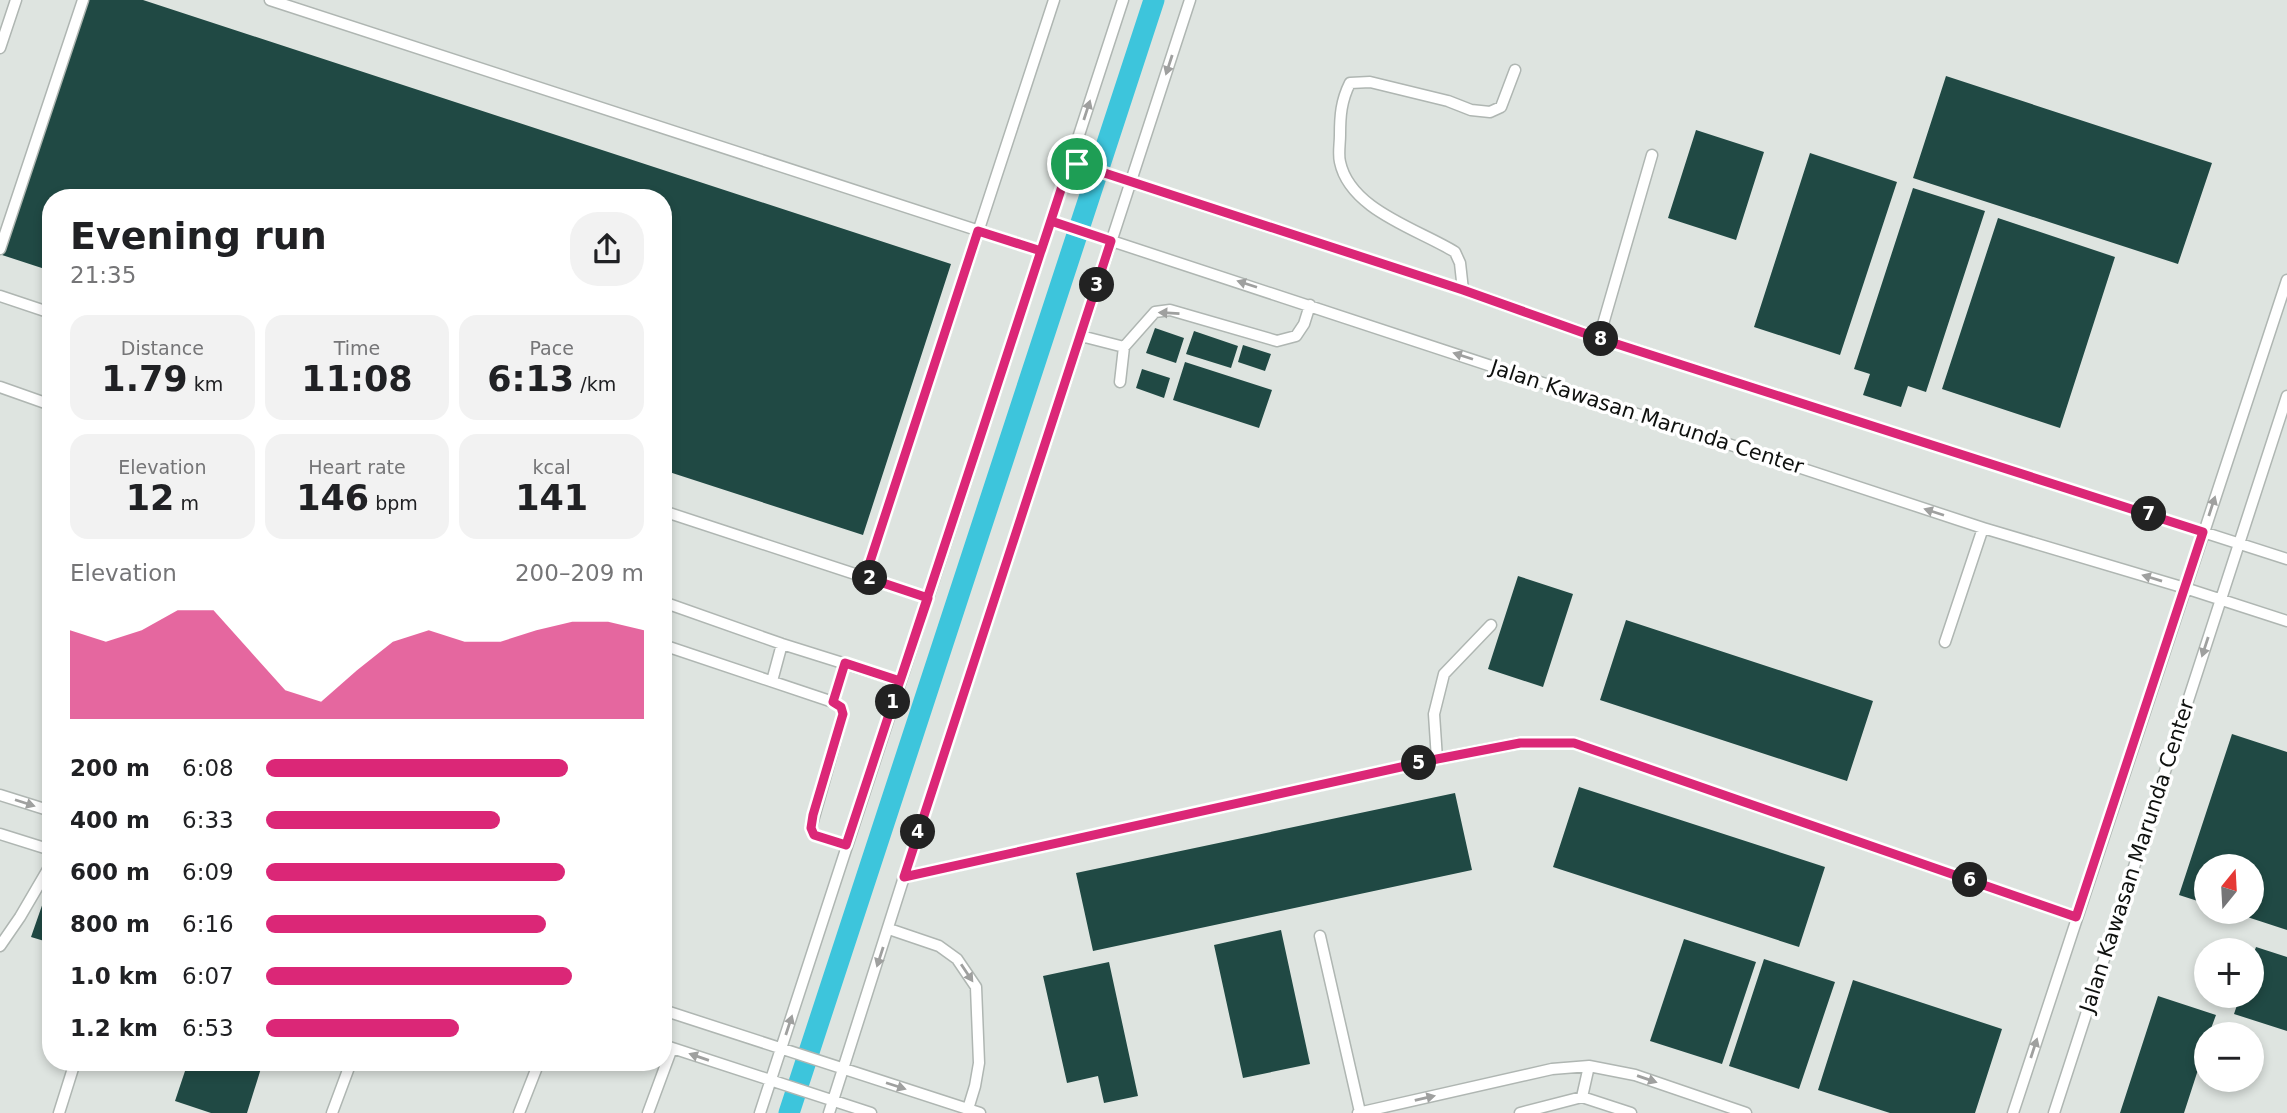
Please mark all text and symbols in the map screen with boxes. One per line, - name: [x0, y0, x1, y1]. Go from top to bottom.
- one-way arrow: [1163, 55, 1174, 76]
- one-way arrow: [1082, 99, 1093, 120]
- pin: [1047, 134, 1107, 194]
- icon: arrive: [1058, 145, 1096, 183]
- button: share: [570, 212, 644, 286]
- text: Evening run: [70, 214, 327, 258]
- text: 21:35: [70, 262, 136, 288]
- pin: 3: [1080, 268, 1114, 302]
- text: 3: [1090, 273, 1103, 295]
- one-way arrow: [1236, 279, 1257, 289]
- one-way arrow: [1158, 307, 1180, 318]
- pin: 8: [1584, 322, 1618, 356]
- text: 8: [1594, 327, 1607, 349]
- text: Distance: [121, 337, 204, 359]
- text: Time: [334, 337, 380, 359]
- text: Pace: [529, 337, 574, 359]
- one-way arrow: [1452, 350, 1473, 360]
- street label: Jalan Kawasan Marunda Center: [1486, 354, 1807, 479]
- text: 1.79: [101, 359, 188, 399]
- text: 11:08: [301, 359, 413, 399]
- text: 6:13: [487, 359, 574, 399]
- text: km: [188, 373, 223, 395]
- text: /km: [574, 373, 616, 395]
- text: Elevation: [118, 456, 206, 478]
- text: Heart rate: [308, 456, 406, 478]
- text: kcal: [532, 456, 571, 478]
- text: 12: [126, 478, 174, 518]
- text: 146: [296, 478, 369, 518]
- text: 141: [515, 478, 588, 518]
- text: m: [174, 492, 199, 514]
- text: bpm: [369, 492, 418, 514]
- one-way arrow: [2207, 495, 2218, 516]
- pin: 7: [2132, 496, 2166, 532]
- text: 7: [2142, 502, 2155, 524]
- one-way arrow: [1924, 506, 1945, 517]
- text: Elevation: [70, 560, 177, 586]
- text: 200–209 m: [515, 560, 644, 586]
- pin: 2: [852, 560, 888, 596]
- text: 2: [863, 566, 876, 588]
- one-way arrow: [2141, 573, 2162, 583]
- one-way arrow: [2199, 637, 2210, 658]
- pin: 1: [876, 684, 910, 720]
- text: 1: [886, 690, 899, 712]
- street label: Jalan Kawasan Marunda Center: [2074, 696, 2199, 1017]
- pin: 5: [1402, 746, 1436, 780]
- text: 5: [1412, 751, 1425, 773]
- text: 200 m: [70, 755, 150, 781]
- text: 6:08: [182, 755, 234, 781]
- one-way arrow: [15, 798, 36, 809]
- text: 400 m: [70, 807, 150, 833]
- text: 6:33: [182, 807, 234, 833]
- pin: 4: [900, 814, 936, 850]
- text: 4: [911, 820, 924, 842]
- north arrow: [2194, 854, 2264, 924]
- map controls: [2194, 854, 2264, 1092]
- text: 600 m: [70, 859, 150, 885]
- text: 6:09: [182, 859, 234, 885]
- pin: 6: [1952, 862, 1988, 898]
- text: 6: [1963, 868, 1976, 890]
- text: 800 m: [70, 911, 150, 937]
- text: 6:16: [182, 911, 234, 937]
- button: +: [2194, 938, 2264, 1008]
- one-way arrow: [874, 947, 884, 968]
- text: 1.0 km: [70, 963, 158, 989]
- text: 6:07: [182, 963, 234, 989]
- one-way arrow: [960, 964, 974, 982]
- one-way arrow: [784, 1014, 795, 1035]
- text: 1.2 km: [70, 1015, 158, 1041]
- text: 6:53: [182, 1015, 234, 1041]
- button: −: [2194, 1022, 2264, 1092]
- one-way arrow: [2029, 1037, 2039, 1058]
- one-way arrow: [689, 1051, 710, 1062]
- one-way arrow: [1637, 1074, 1658, 1085]
- one-way arrow: [885, 1081, 906, 1092]
- one-way arrow: [1414, 1092, 1436, 1103]

